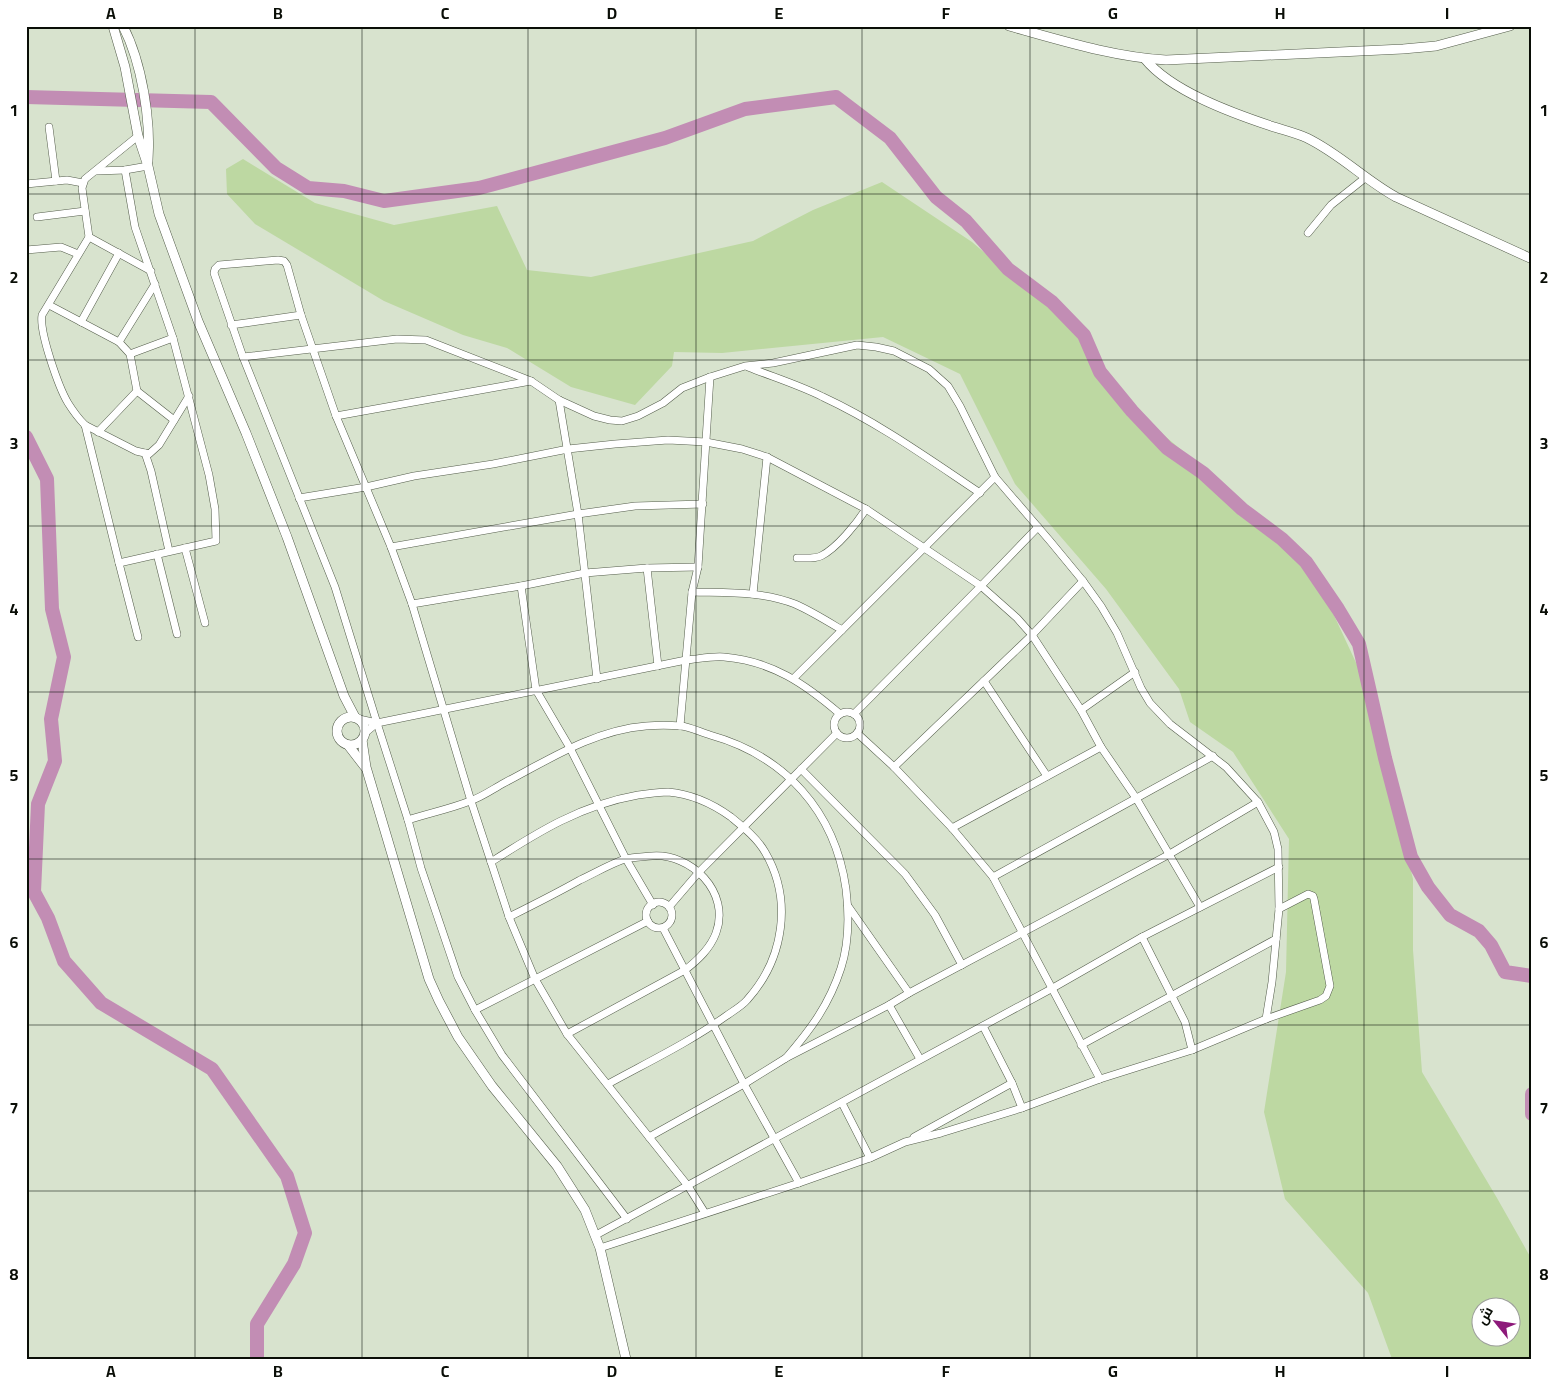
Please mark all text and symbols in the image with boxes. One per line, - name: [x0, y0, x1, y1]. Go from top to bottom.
- text: A: [106, 0, 116, 28]
- text: B: [273, 0, 283, 28]
- text: C: [441, 0, 450, 28]
- text: D: [607, 0, 617, 28]
- text: E: [775, 0, 784, 28]
- text: F: [942, 0, 951, 28]
- text: G: [1108, 0, 1118, 28]
- text: H: [1275, 0, 1285, 28]
- text: I: [1445, 0, 1449, 28]
- text: 1: [10, 95, 18, 125]
- text: 1: [1540, 95, 1548, 125]
- text: 2: [10, 262, 18, 292]
- text: 2: [1540, 262, 1548, 292]
- text: 3: [10, 428, 19, 458]
- text: 3: [1540, 428, 1549, 458]
- text: 4: [10, 594, 19, 624]
- text: 4: [1540, 594, 1549, 624]
- text: 5: [10, 760, 19, 790]
- text: 5: [1540, 760, 1549, 790]
- text: 6: [10, 927, 19, 957]
- text: 6: [1540, 927, 1549, 957]
- text: 7: [10, 1093, 18, 1123]
- text: 7: [1540, 1093, 1548, 1123]
- text: 8: [10, 1259, 19, 1289]
- text: 8: [1540, 1259, 1549, 1289]
- north arrow: [1470, 1298, 1520, 1348]
- text: ش: [1469, 1301, 1501, 1330]
- text: A: [106, 1356, 116, 1385]
- text: B: [273, 1356, 283, 1385]
- text: C: [441, 1356, 450, 1385]
- text: D: [607, 1356, 617, 1385]
- text: E: [775, 1356, 784, 1385]
- text: F: [942, 1356, 951, 1385]
- text: G: [1108, 1356, 1118, 1385]
- text: H: [1275, 1356, 1285, 1385]
- text: I: [1445, 1356, 1449, 1385]

